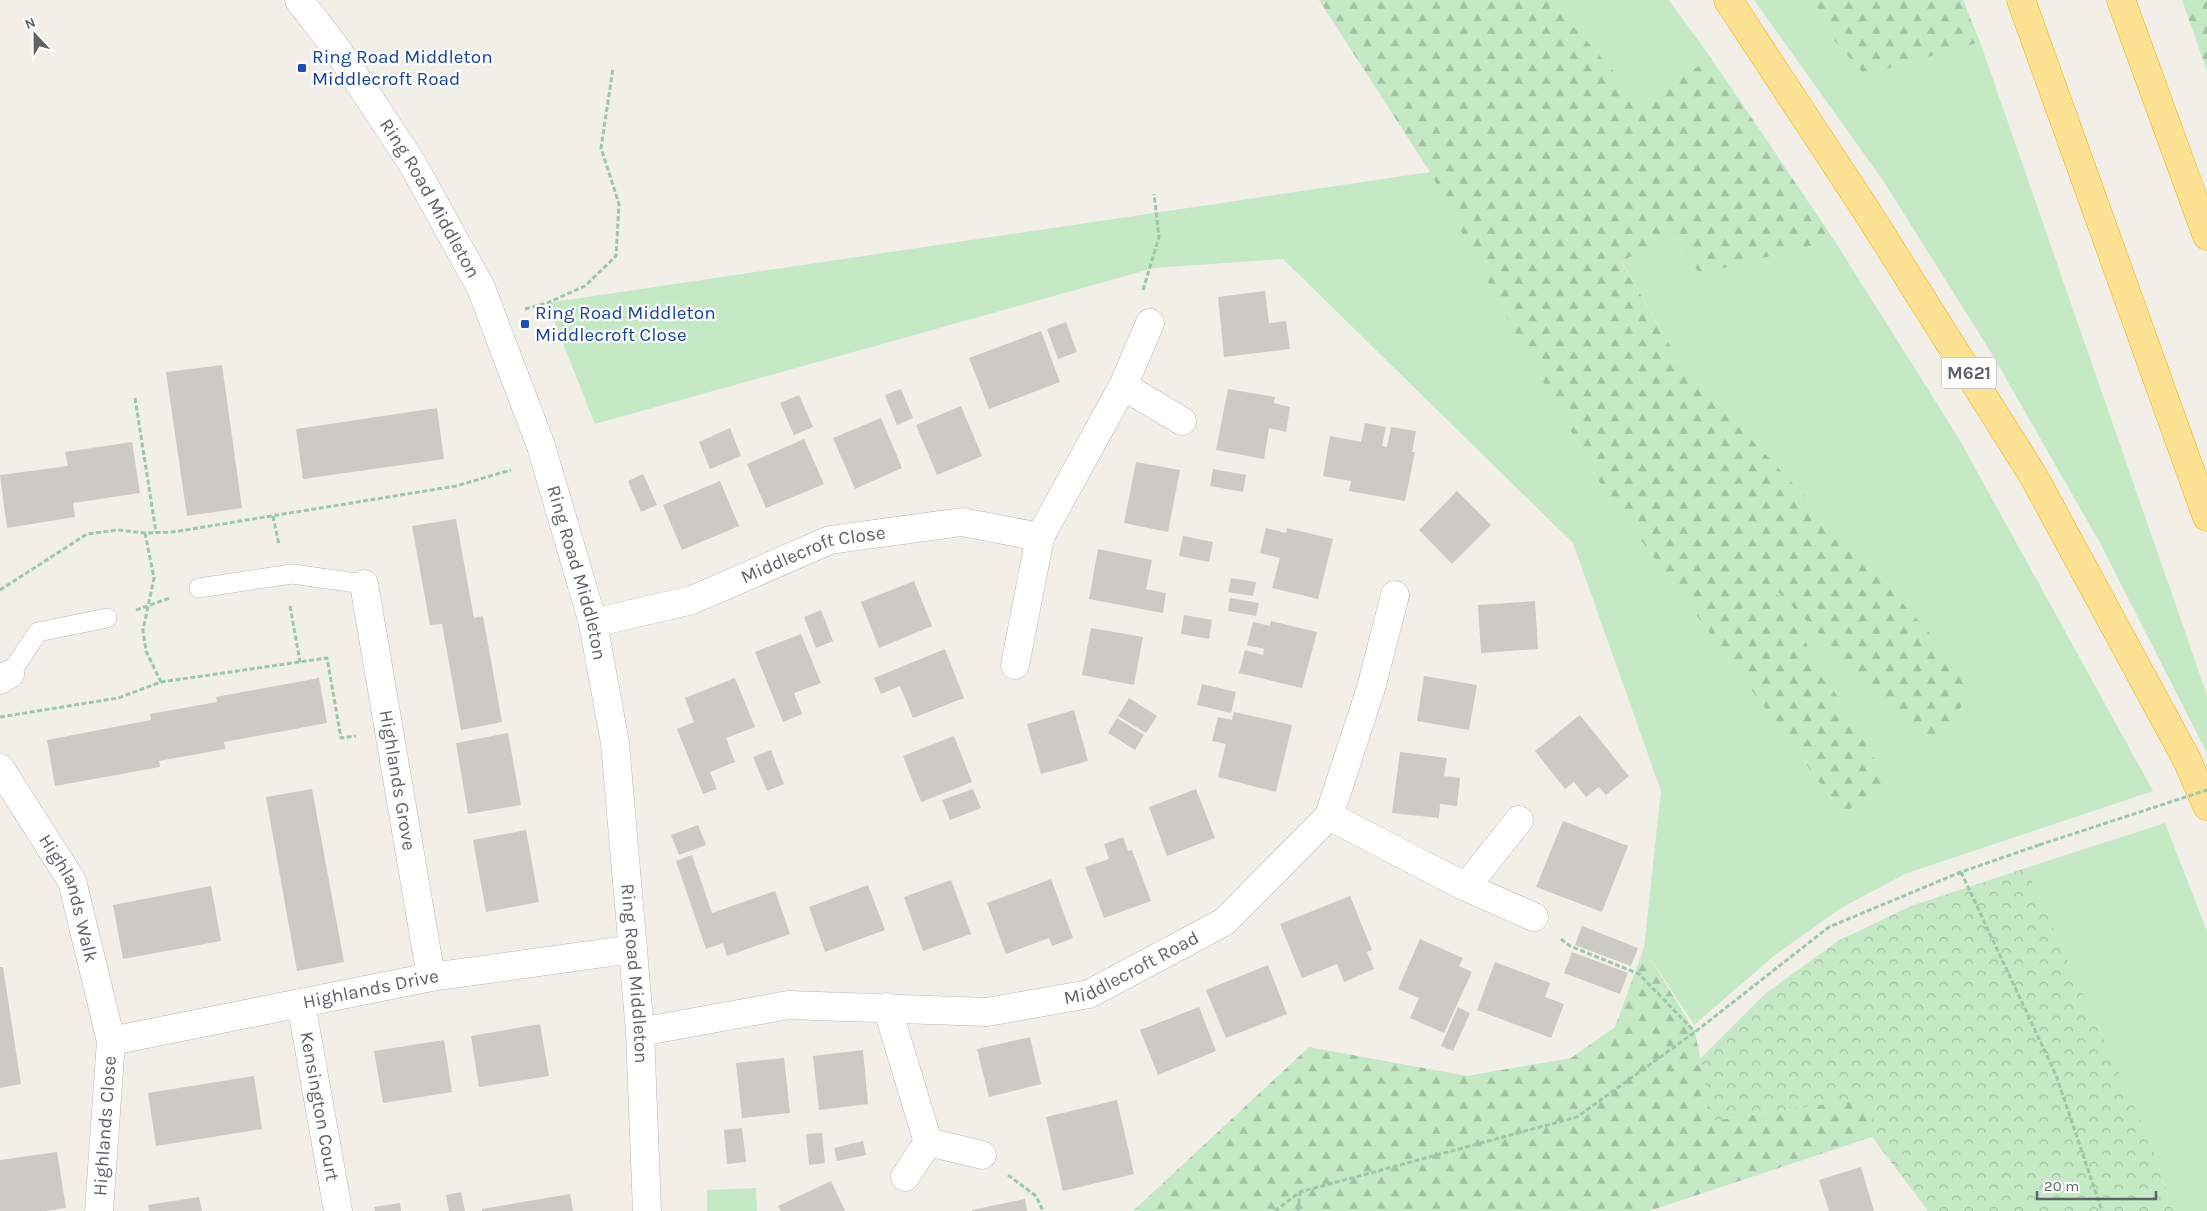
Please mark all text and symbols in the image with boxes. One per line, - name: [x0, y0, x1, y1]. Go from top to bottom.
- north arrow: [10, 10, 60, 60]
- text: N: [22, 14, 38, 33]
- place label: Ring Road Middleton Middlecroft Road: [312, 46, 493, 90]
- marker: Ring Road Middleton Middlecroft Road: [296, 62, 308, 74]
- street label: Ring Road Middleton: [375, 115, 484, 282]
- place label: Ring Road Middleton Middlecroft Close: [535, 302, 716, 346]
- marker: Ring Road Middleton Middlecroft Close: [519, 318, 531, 330]
- road number: M621: [1942, 358, 1996, 388]
- street label: Ring Road Middleton: [542, 483, 611, 662]
- street label: Middlecroft Close: [738, 522, 887, 588]
- street label: Highlands Grove: [375, 708, 420, 852]
- street label: Highlands Walk: [34, 830, 102, 965]
- street label: Ring Road Middleton: [616, 882, 652, 1064]
- street label: Middlecroft Road: [1062, 926, 1203, 1009]
- street label: Highlands Drive: [301, 965, 440, 1013]
- street label: Kensington Court: [295, 1030, 344, 1183]
- street label: Highlands Close: [89, 1055, 121, 1197]
- scale bar: [2037, 1168, 2156, 1200]
- text: 20 m: [2044, 1177, 2079, 1195]

